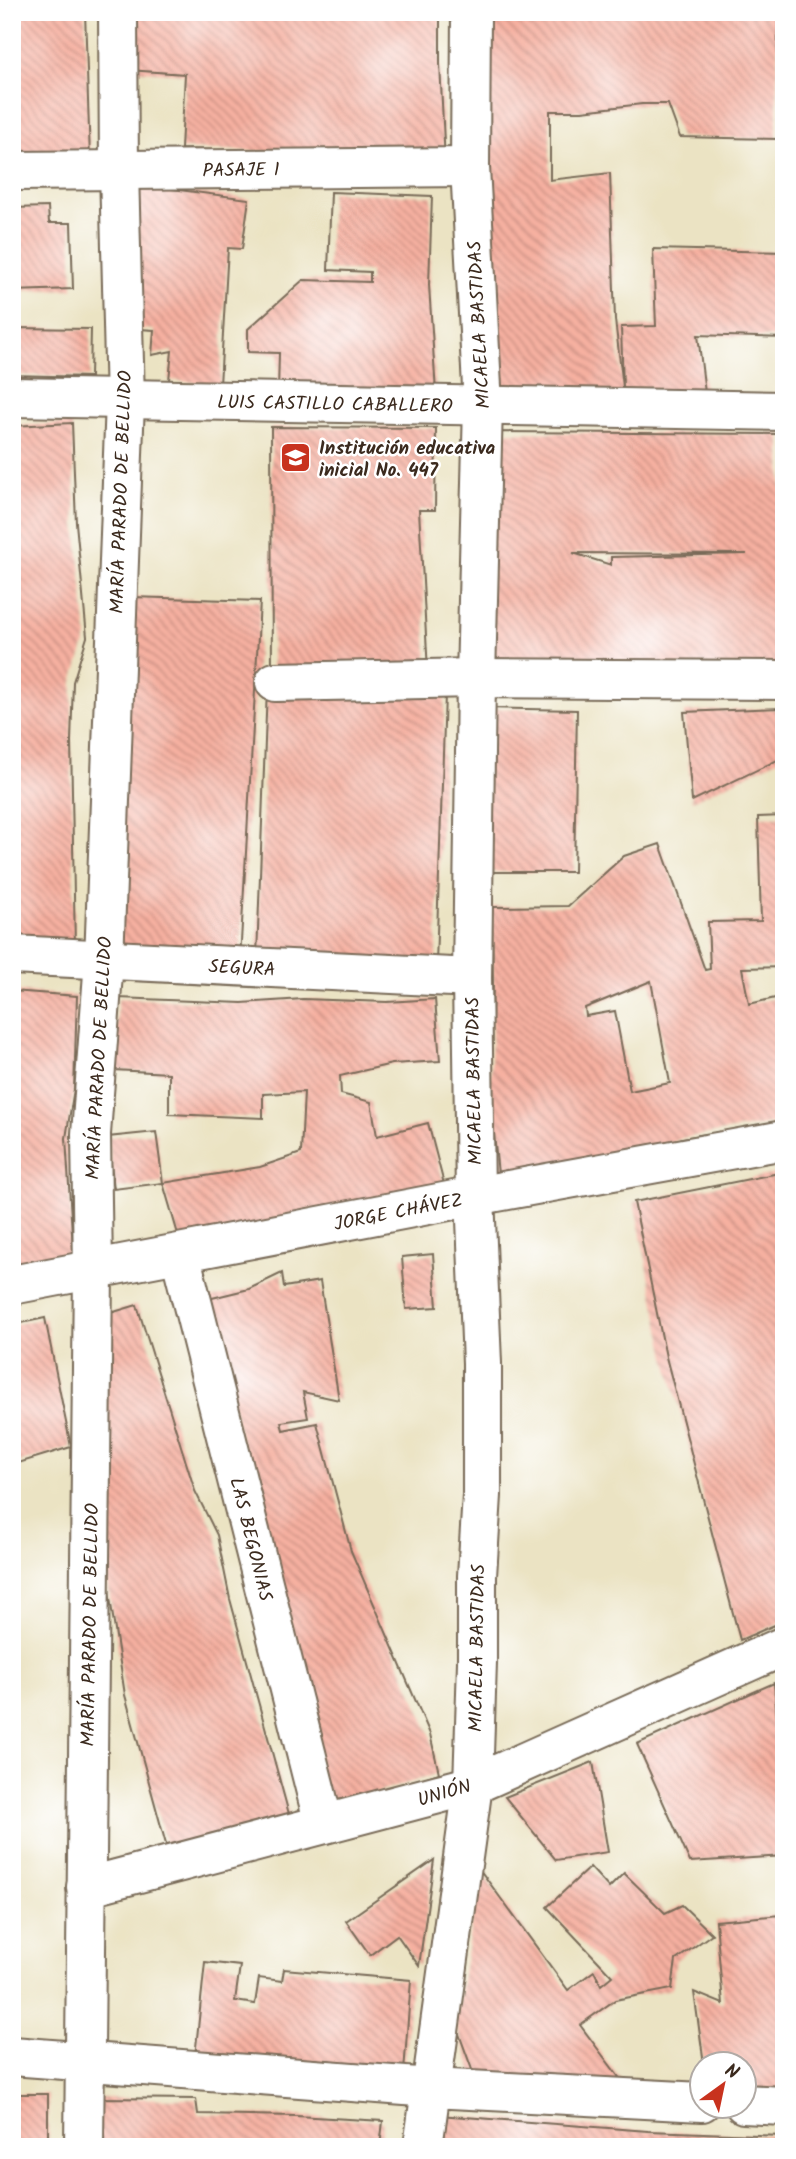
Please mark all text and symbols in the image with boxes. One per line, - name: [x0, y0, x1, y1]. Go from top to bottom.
- street label: PASAJE 1: [202, 155, 280, 187]
- street label: MICAELA BASTIDAS: [461, 240, 499, 410]
- street label: MARÍA PARADO DE BELLIDO: [103, 370, 141, 614]
- street label: LUIS CASTILLO CABALLERO: [217, 388, 453, 422]
- place label: Institución educativa inicial No. 447: [319, 434, 495, 486]
- school or university icon: Institución educativa inicial No. 447: [279, 441, 313, 475]
- street label: MARÍA PARADO DE BELLIDO: [79, 935, 121, 1180]
- street label: SEGURA: [208, 952, 276, 986]
- street label: MICAELA BASTIDAS: [459, 997, 491, 1165]
- street label: JORGE CHÁVEZ: [331, 1186, 465, 1240]
- street label: LAS BEGONIAS: [220, 1474, 280, 1604]
- street label: MARÍA PARADO DE BELLIDO: [74, 1503, 108, 1747]
- street label: MICAELA BASTIDAS: [462, 1564, 494, 1732]
- street label: UNIÓN: [414, 1772, 475, 1816]
- north arrow: [688, 2050, 758, 2120]
- text: N: [718, 2057, 744, 2088]

